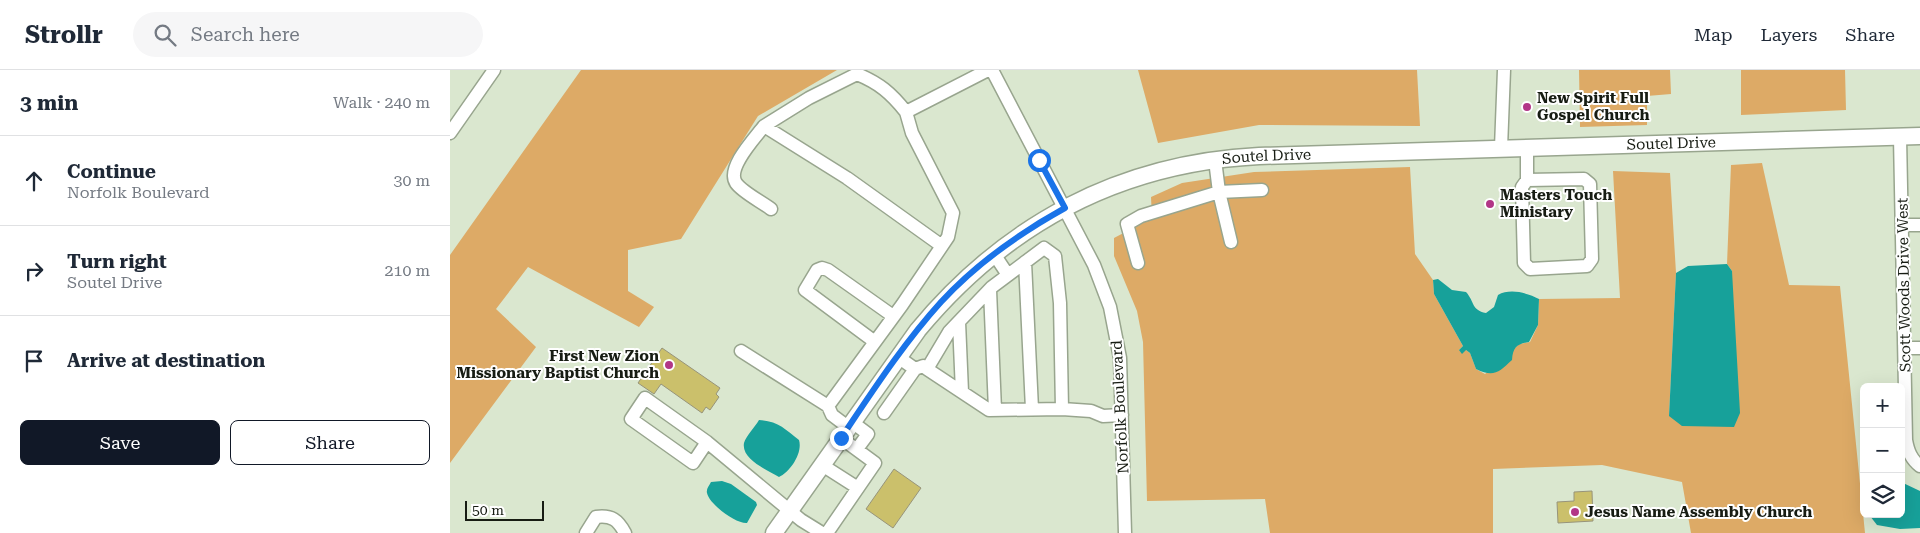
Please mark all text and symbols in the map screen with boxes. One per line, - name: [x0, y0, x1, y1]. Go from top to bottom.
- search box: [133, 12, 483, 57]
- text: Strollr: [25, 21, 103, 49]
- icon: search: [151, 21, 179, 49]
- text: Search here: [191, 23, 300, 46]
- text: Map: [1694, 24, 1733, 45]
- text: Layers: [1761, 24, 1817, 45]
- text: Share: [1845, 24, 1895, 45]
- place label: New Spirit Full Gospel Church: [1537, 89, 1650, 124]
- text: 3 min: [20, 91, 78, 115]
- text: Walk · 240 m: [333, 93, 430, 112]
- marker: New Spirit Full Gospel Church: [1521, 101, 1533, 113]
- street label: Soutel Drive: [1626, 133, 1716, 154]
- street label: Soutel Drive: [1221, 145, 1311, 168]
- route start: [1028, 149, 1051, 172]
- text: Continue: [67, 160, 156, 183]
- icon: ahead: [20, 167, 48, 195]
- text: 30 m: [393, 171, 430, 190]
- text: Norfolk Boulevard: [67, 183, 210, 202]
- place label: Masters Touch Ministary: [1500, 186, 1612, 221]
- street label: Scott Woods Drive West: [1893, 197, 1915, 372]
- marker: Masters Touch Ministary: [1484, 198, 1496, 210]
- text: Turn right: [67, 250, 167, 273]
- icon: right: [20, 257, 48, 285]
- text: 210 m: [384, 261, 430, 280]
- text: Soutel Drive: [67, 273, 162, 292]
- street label: Norfolk Boulevard: [1107, 339, 1132, 474]
- icon: arrive: [20, 347, 48, 375]
- place label: First New Zion Missionary Baptist Church: [457, 347, 659, 382]
- text: Arrive at destination: [67, 349, 265, 372]
- marker: First New Zion Missionary Baptist Church: [663, 359, 675, 371]
- map controls: [1860, 383, 1905, 518]
- button: +: [1860, 383, 1905, 428]
- button: Save: [20, 420, 220, 465]
- button: Share: [230, 420, 430, 465]
- route end: [830, 427, 853, 450]
- button: −: [1860, 428, 1905, 473]
- button: layers: [1860, 473, 1905, 518]
- scale bar: [465, 498, 544, 521]
- text: 50 m: [472, 502, 504, 518]
- place label: Jesus Name Assembly Church: [1585, 503, 1812, 521]
- marker: Jesus Name Assembly Church: [1569, 506, 1581, 518]

